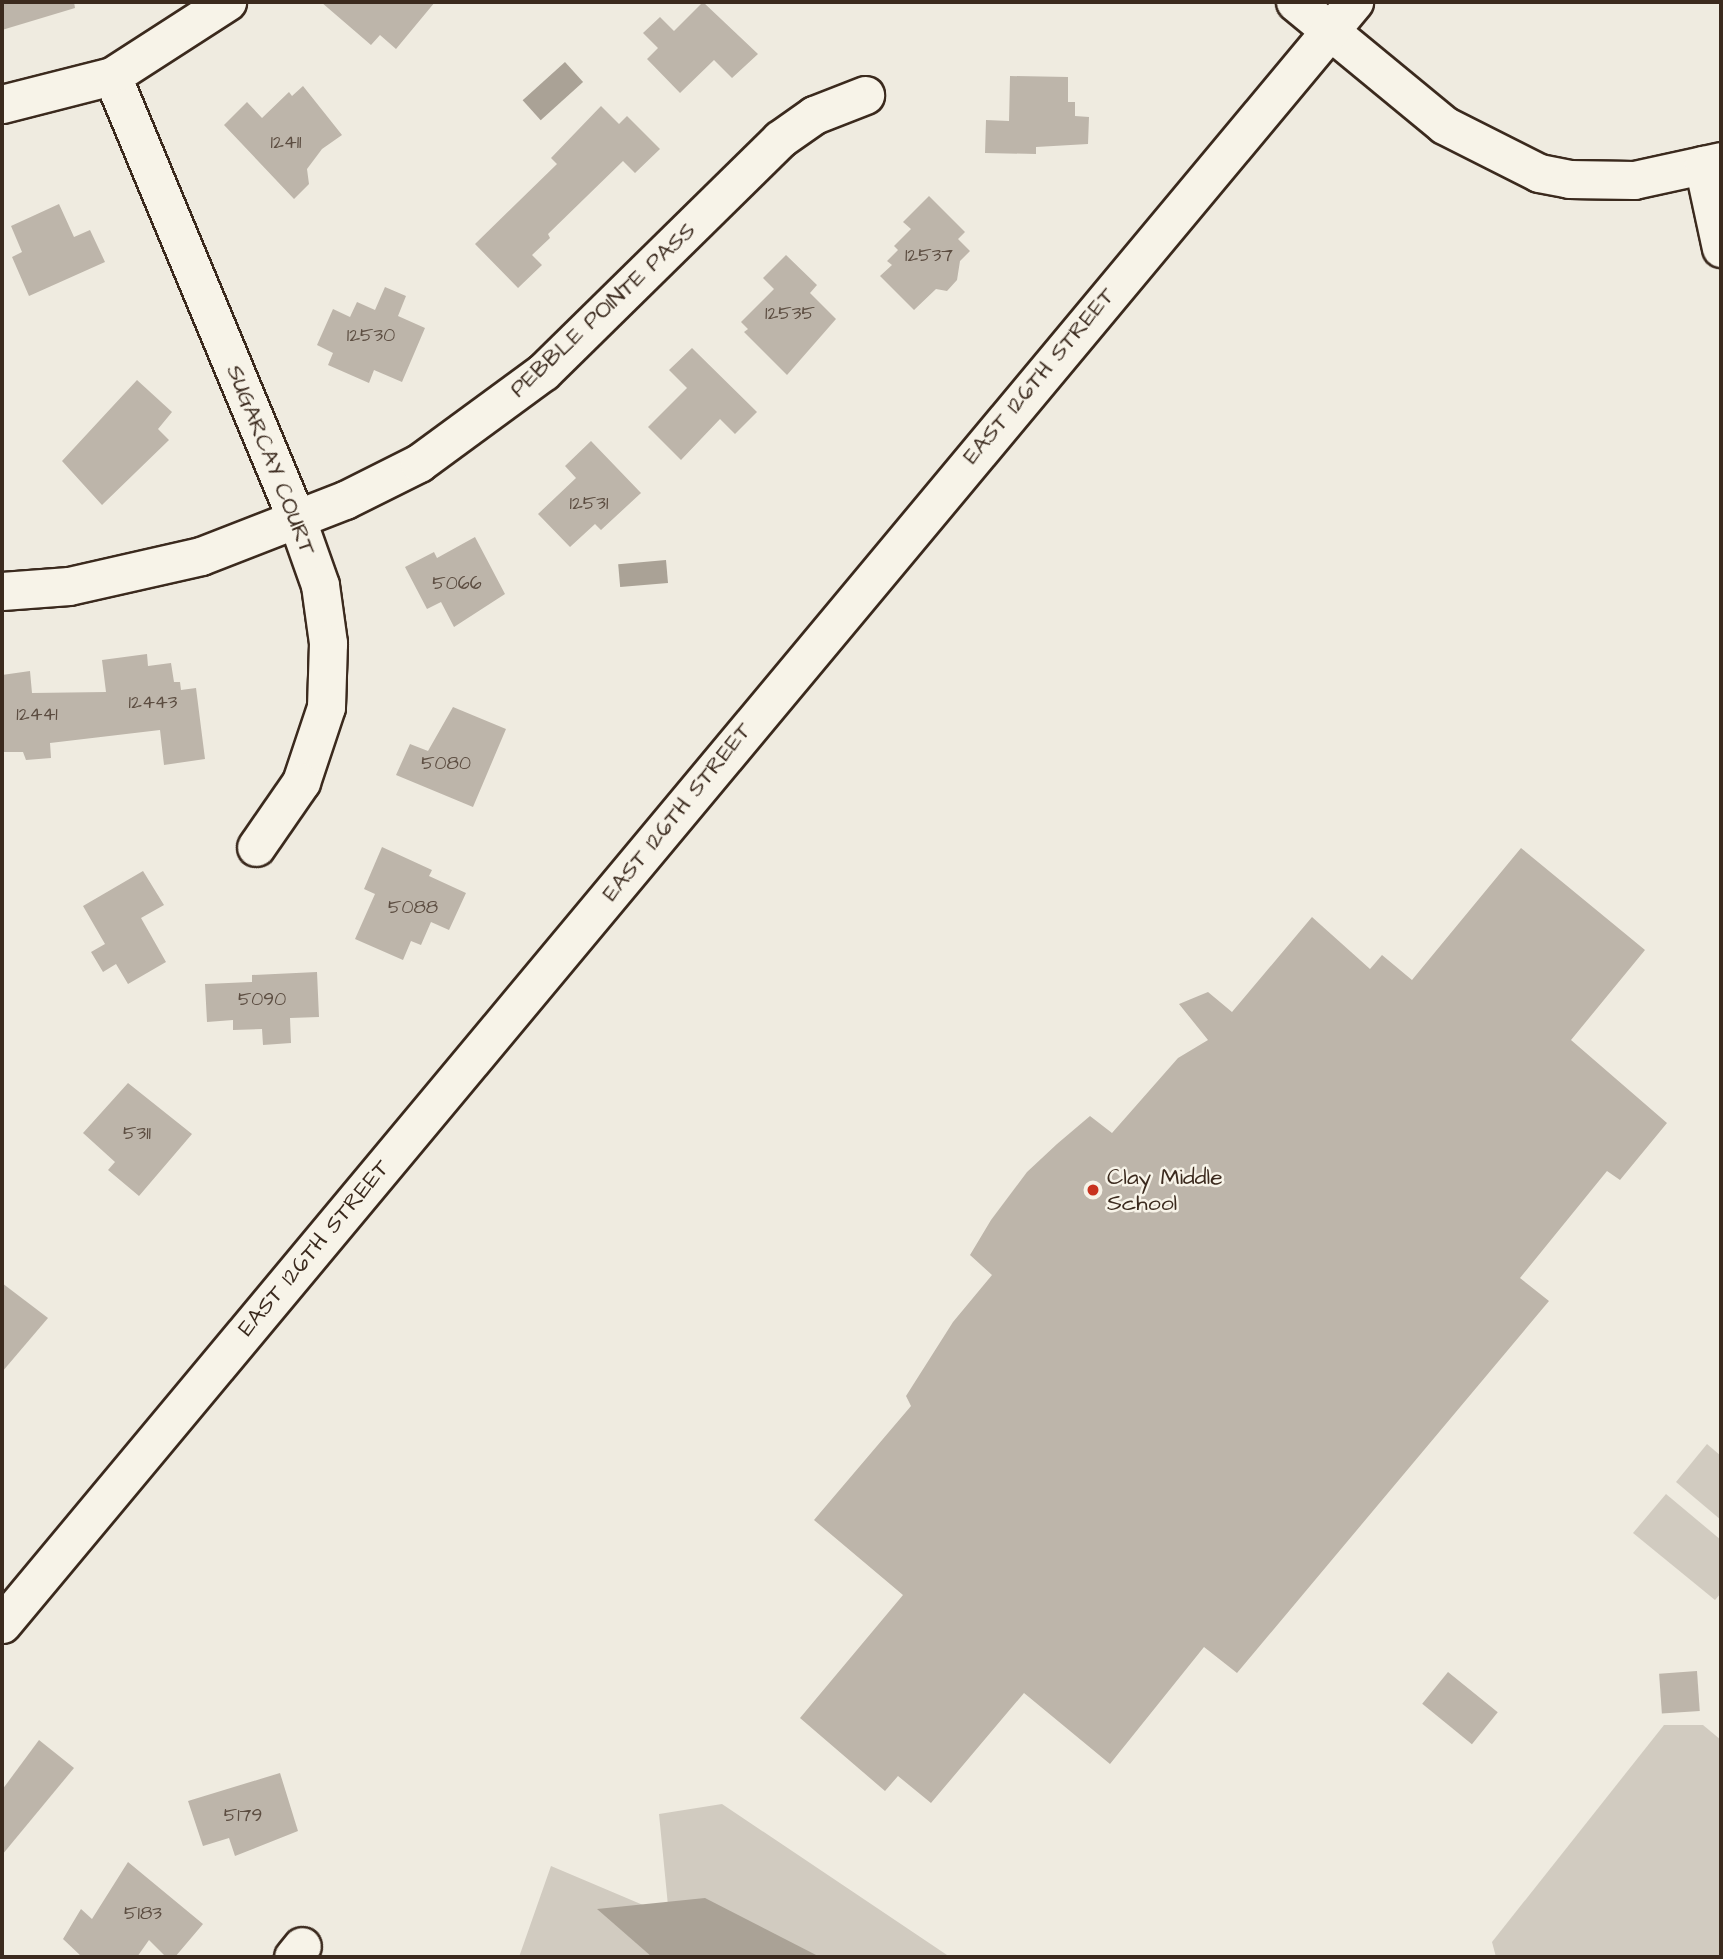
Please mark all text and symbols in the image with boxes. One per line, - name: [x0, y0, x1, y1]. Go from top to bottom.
- house number: 12411: [270, 132, 302, 154]
- street label: PEBBLE POINTE PASS: [504, 217, 702, 403]
- house number: 12537: [905, 245, 953, 267]
- street label: EAST 126TH STREET: [957, 282, 1121, 470]
- house number: 12535: [765, 303, 815, 325]
- house number: 12530: [347, 325, 395, 347]
- street label: SUGARCAY COURT: [220, 361, 322, 559]
- house number: 12531: [570, 493, 608, 515]
- house number: 5066: [432, 573, 482, 595]
- house number: 12443: [129, 692, 177, 714]
- house number: 12441: [16, 704, 58, 726]
- street label: EAST 126TH STREET: [597, 717, 757, 907]
- house number: 5080: [421, 753, 471, 775]
- house number: 5088: [388, 897, 438, 919]
- house number: 5090: [238, 989, 286, 1011]
- house number: 5311: [123, 1123, 151, 1145]
- street label: EAST 126TH STREET: [232, 1154, 396, 1342]
- place label: Clay Middle School: [1107, 1163, 1223, 1217]
- marker: Clay Middle School: [1085, 1182, 1101, 1198]
- house number: 5179: [224, 1805, 262, 1827]
- house number: 5183: [124, 1903, 162, 1925]

